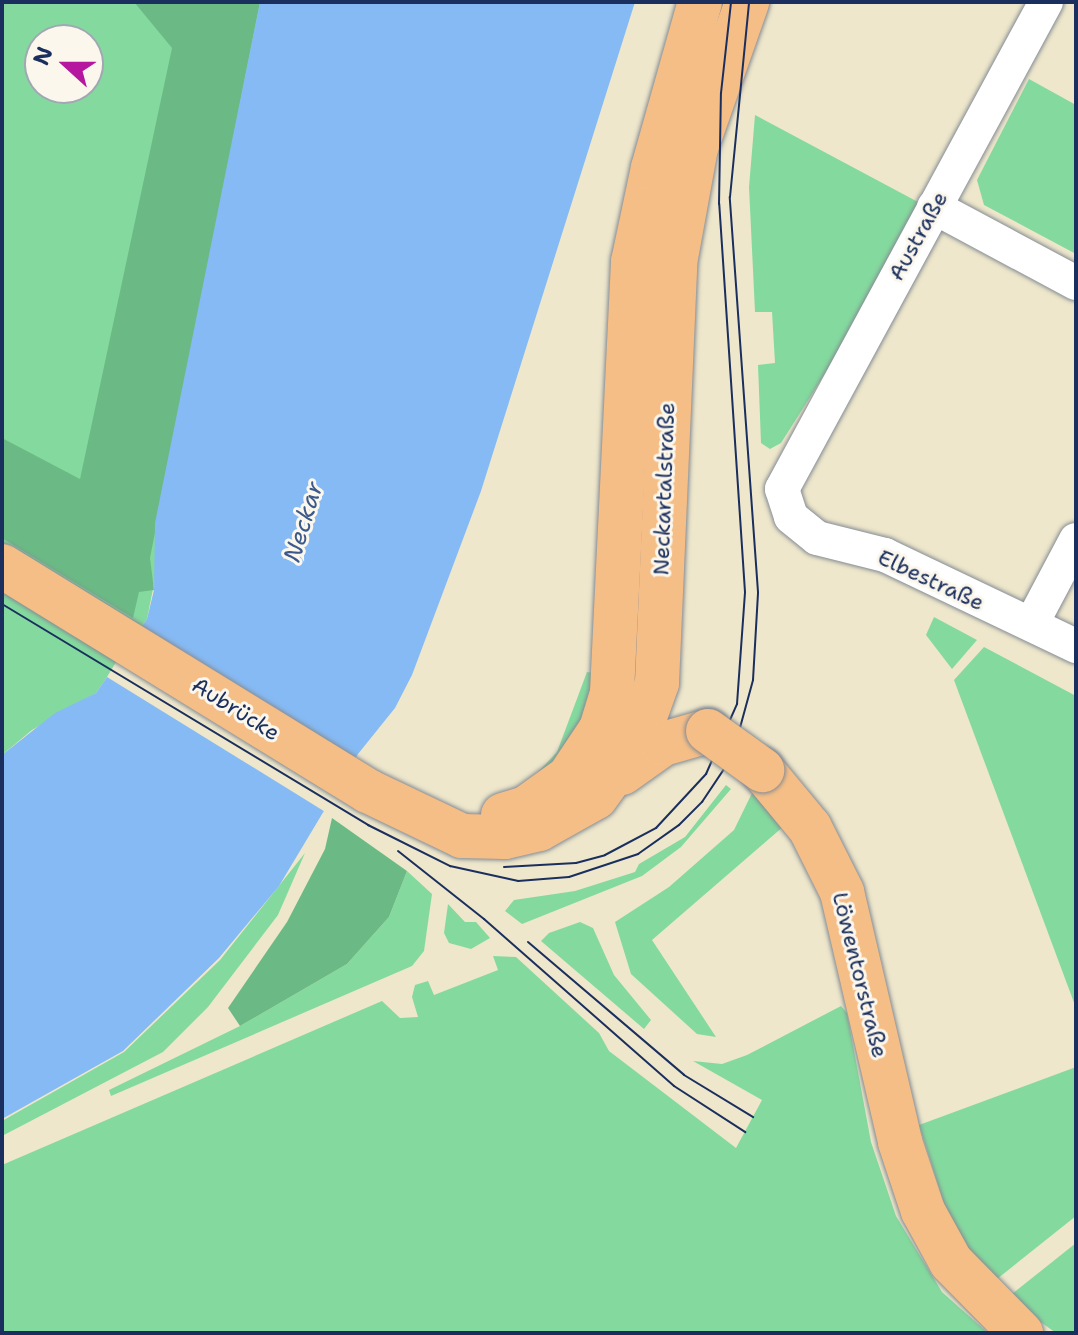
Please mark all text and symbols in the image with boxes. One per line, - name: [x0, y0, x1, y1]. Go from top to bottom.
- north arrow: [24, 24, 104, 104]
- text: N: [26, 43, 60, 69]
- street label: Austraße: [883, 187, 953, 285]
- street label: Neckartalstraße: [648, 402, 680, 576]
- water label: Neckar: [278, 478, 330, 566]
- street label: Elbestraße: [874, 544, 988, 616]
- street label: Aubrücke: [187, 672, 285, 746]
- street label: Löwentorstraße: [827, 889, 893, 1061]

